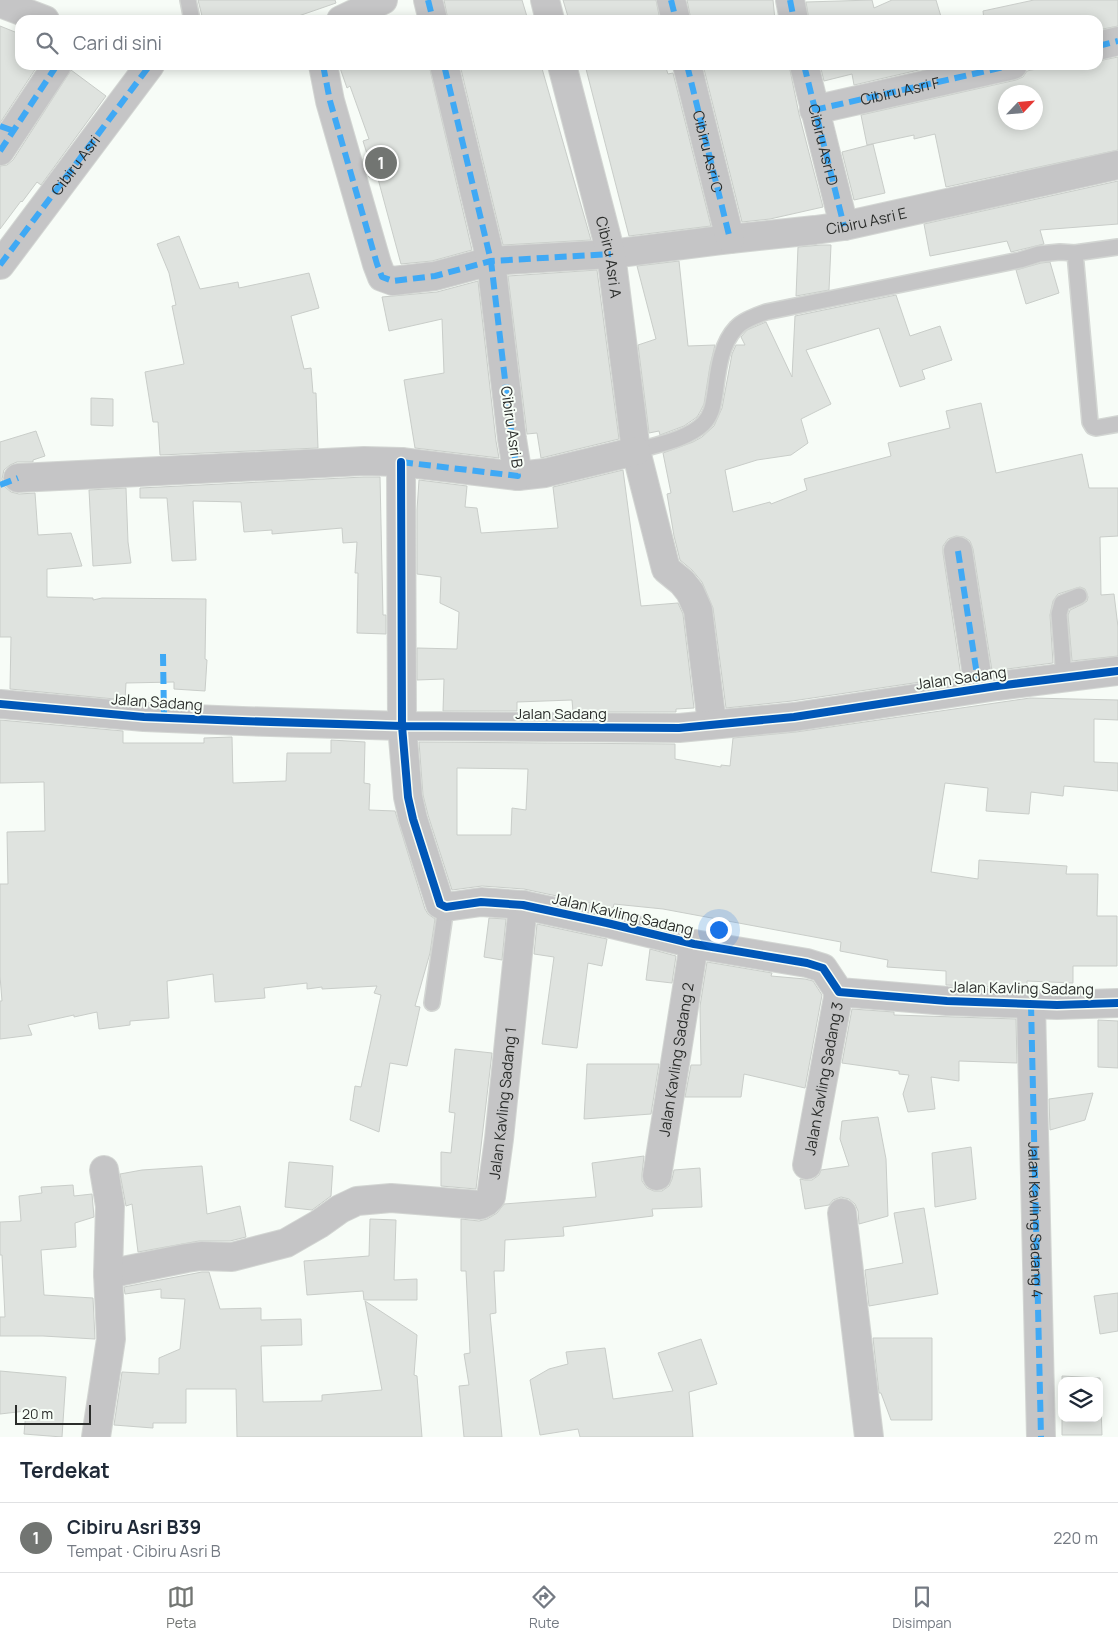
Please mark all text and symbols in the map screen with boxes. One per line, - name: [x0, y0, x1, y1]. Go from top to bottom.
- search box: [15, 15, 1103, 70]
- icon: search: [33, 29, 61, 57]
- text: Cari di sini: [73, 30, 162, 56]
- street label: Cibiru Asri F: [858, 71, 942, 110]
- north arrow: [998, 85, 1043, 130]
- street label: Cibiru Asri D: [804, 102, 844, 188]
- street label: Cibiru Asri C: [688, 108, 729, 195]
- street label: Cibiru Asri: [46, 131, 104, 199]
- pin: 1: [365, 144, 397, 182]
- street label: Cibiru Asri E: [825, 202, 909, 239]
- street label: Cibiru Asri A: [591, 214, 627, 300]
- street label: Cibiru Asri B: [496, 385, 528, 469]
- street label: Jalan Sadang: [914, 661, 1008, 695]
- street label: Jalan Sadang: [111, 688, 203, 716]
- street label: Jalan Sadang: [515, 703, 607, 724]
- street label: Jalan Kavling Sadang: [550, 888, 696, 940]
- your location: [706, 917, 732, 943]
- street label: Jalan Kavling Sadang: [950, 976, 1094, 1000]
- street label: Jalan Kavling Sadang 2: [653, 981, 698, 1138]
- street label: Jalan Kavling Sadang 3: [799, 1000, 847, 1157]
- street label: Jalan Kavling Sadang 1: [483, 1026, 521, 1181]
- street label: Jalan Kavling Sadang 4: [1024, 1142, 1048, 1298]
- map controls: [1058, 1377, 1103, 1422]
- button: layers: [1058, 1377, 1103, 1422]
- scale bar: [15, 1402, 91, 1425]
- text: 20 m: [22, 1404, 53, 1423]
- text: Terdekat: [20, 1456, 110, 1484]
- text: Cibiru Asri B39: [67, 1514, 201, 1540]
- text: 1: [32, 1527, 40, 1549]
- text: 220 m: [1053, 1527, 1098, 1549]
- text: Tempat · Cibiru Asri B: [67, 1540, 221, 1562]
- tab: Peta: [166, 1583, 196, 1632]
- tab: Rute: [529, 1583, 560, 1632]
- tab: Disimpan: [892, 1583, 952, 1632]

